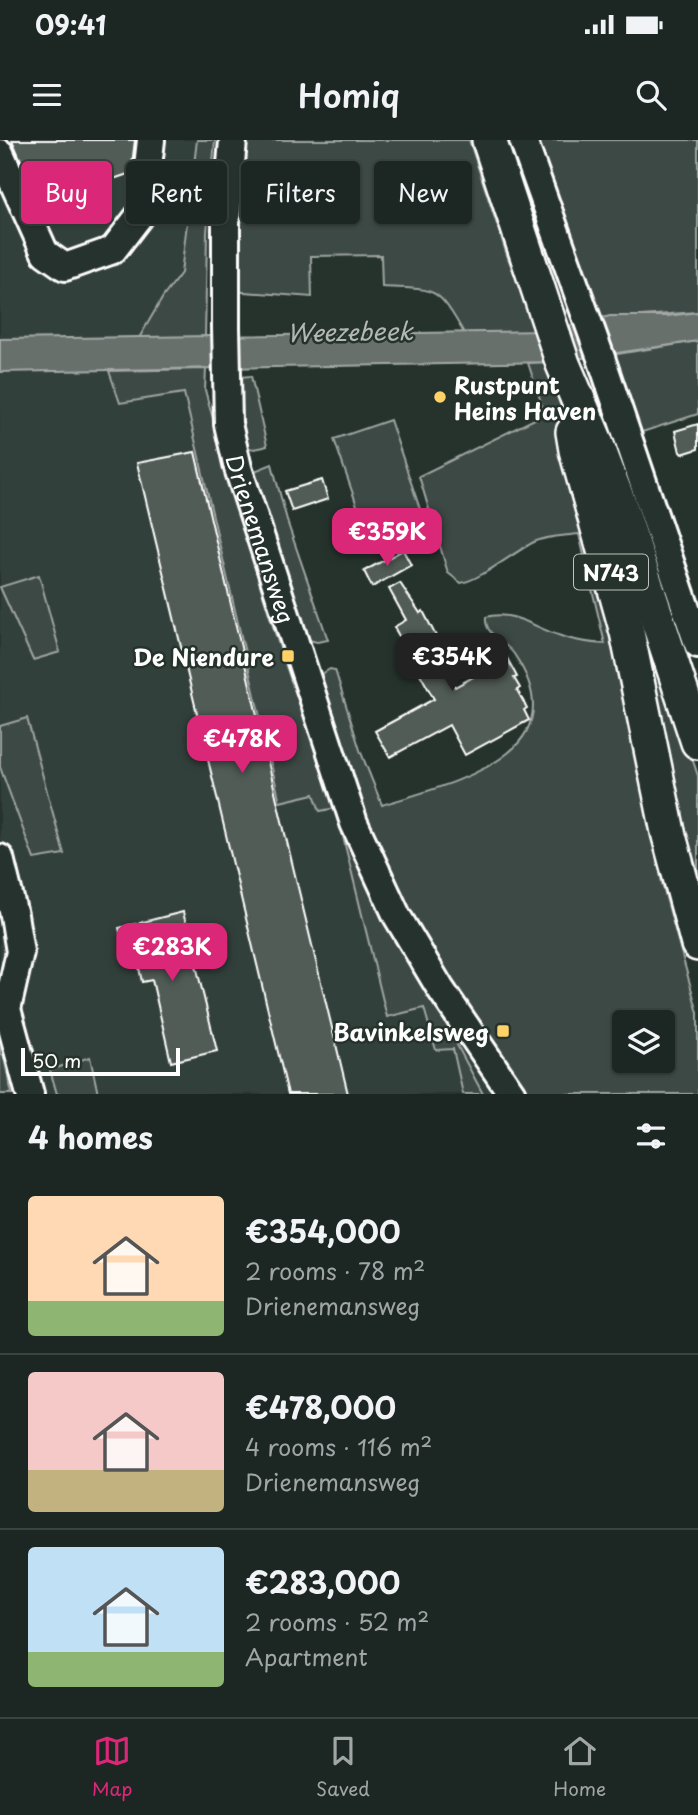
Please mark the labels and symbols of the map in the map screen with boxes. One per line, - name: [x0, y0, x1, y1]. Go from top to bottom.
- water label: Weezebeek: [287, 312, 415, 350]
- place label: Rustpunt Heins Haven: [454, 367, 596, 428]
- marker: Rustpunt Heins Haven: [432, 389, 448, 405]
- street label: Drienemansweg: [218, 451, 305, 628]
- pin: €359K: [338, 508, 436, 568]
- road number: N743: [574, 554, 648, 590]
- pin: €354K: [403, 634, 501, 693]
- place label: De Niendure: [133, 639, 274, 674]
- marker: De Niendure: [280, 648, 296, 664]
- pin: €478K: [193, 716, 291, 775]
- pin: €283K: [123, 924, 221, 983]
- place label: Bavinkelsweg: [333, 1014, 489, 1049]
- marker: Bavinkelsweg: [495, 1023, 511, 1039]
- scale bar: [21, 1045, 180, 1077]

